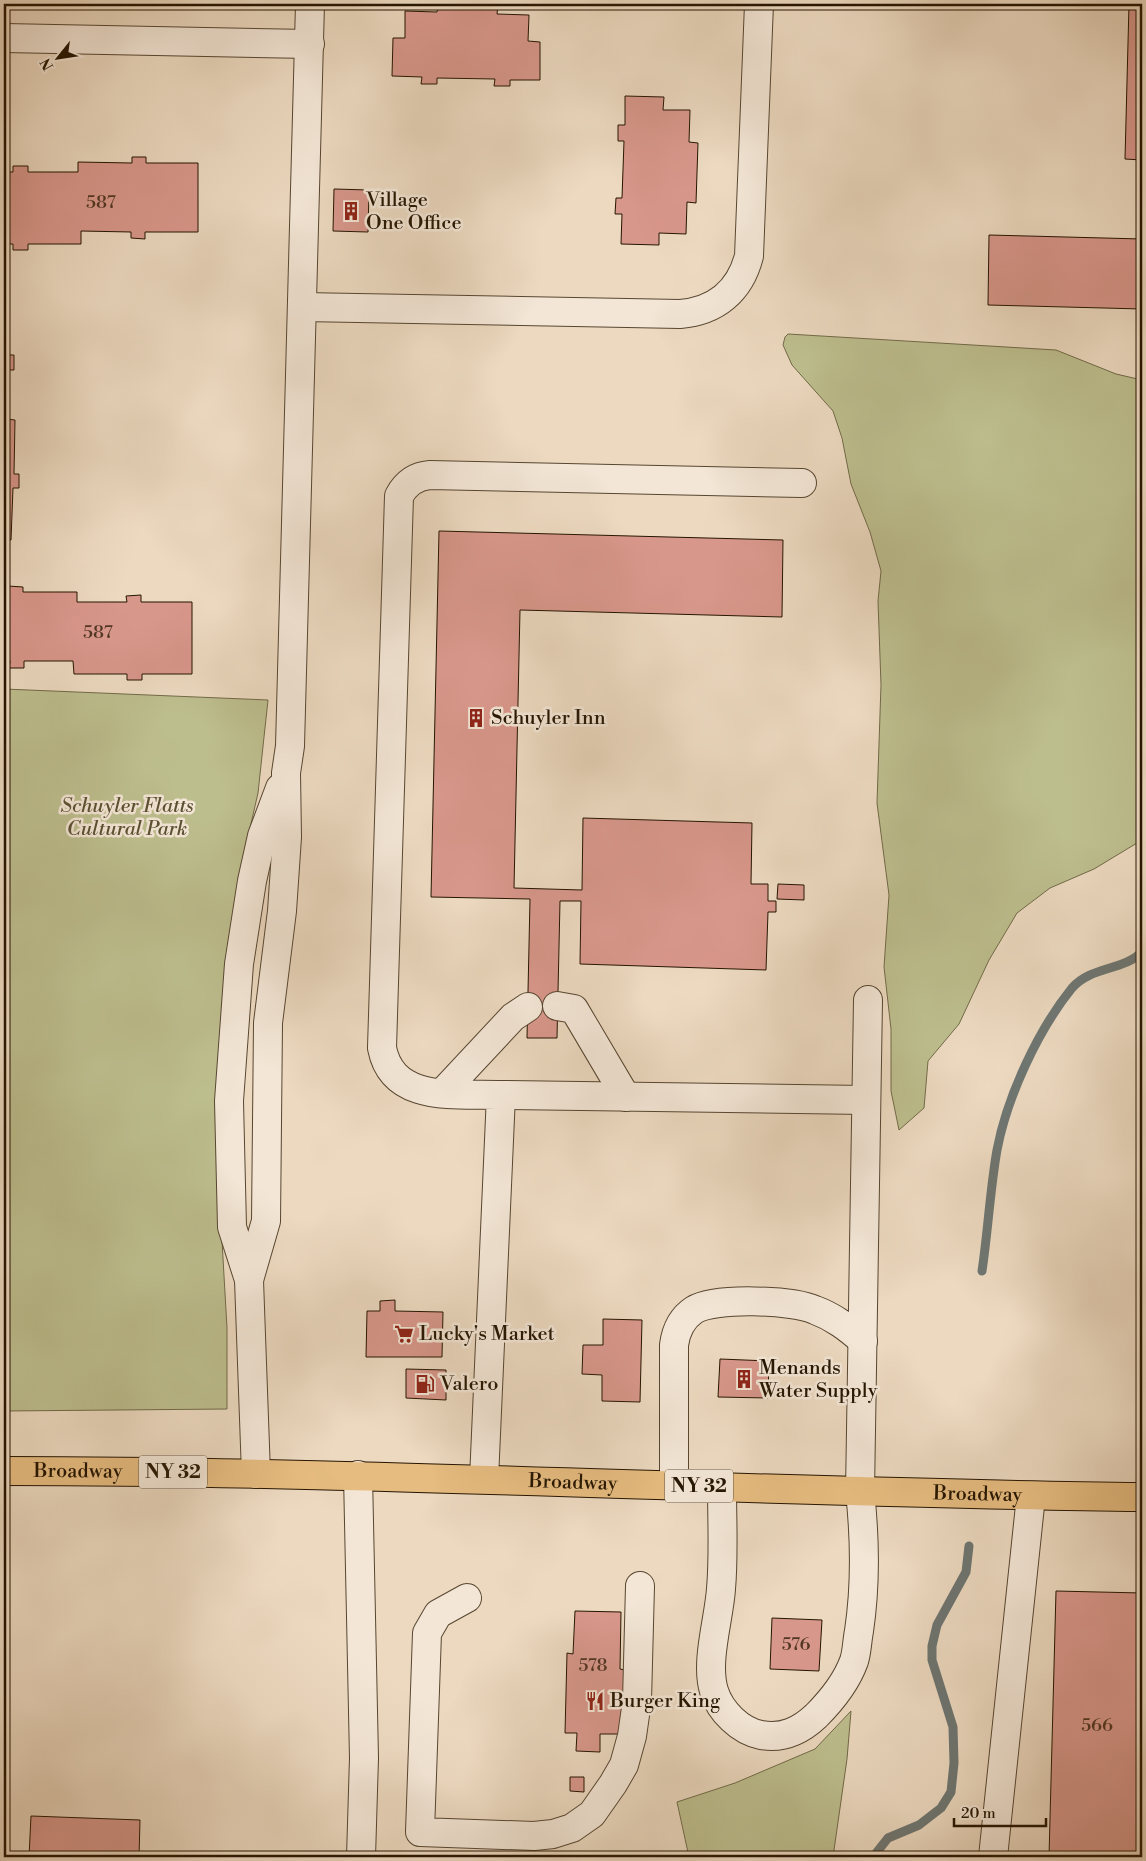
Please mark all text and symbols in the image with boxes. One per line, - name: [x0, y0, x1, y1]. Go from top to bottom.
- north arrow: [32, 32, 82, 82]
- text: N: [37, 55, 58, 73]
- place label: Village One Office: [365, 188, 462, 236]
- house number: 587: [86, 191, 116, 214]
- building icon: Village One Office: [340, 200, 362, 222]
- house number: 587: [83, 621, 113, 644]
- place label: Schuyler Inn: [491, 706, 606, 731]
- building icon: Schuyler Inn: [465, 707, 487, 729]
- park label: Schuyler Flatts Cultural Park: [60, 794, 194, 842]
- place label: Lucky's Market: [419, 1322, 555, 1347]
- supermarket icon: Lucky's Market: [393, 1323, 415, 1345]
- place label: Menands Water Supply: [758, 1356, 878, 1404]
- building icon: Menands Water Supply: [733, 1368, 755, 1390]
- place label: Valero: [439, 1372, 498, 1397]
- fuel station icon: Valero: [414, 1373, 436, 1395]
- road number: NY 32: [139, 1455, 207, 1488]
- street label: Broadway: [32, 1459, 123, 1484]
- street label: Broadway: [527, 1469, 618, 1496]
- road number: NY 32: [665, 1470, 733, 1502]
- street label: Broadway: [932, 1481, 1023, 1508]
- house number: 576: [782, 1633, 810, 1656]
- house number: 578: [578, 1654, 608, 1677]
- place label: Burger King: [609, 1689, 721, 1714]
- restaurant icon: Burger King: [584, 1690, 606, 1712]
- house number: 566: [1081, 1714, 1113, 1737]
- scale bar: [954, 1796, 1046, 1828]
- text: 20 m: [961, 1804, 996, 1823]

